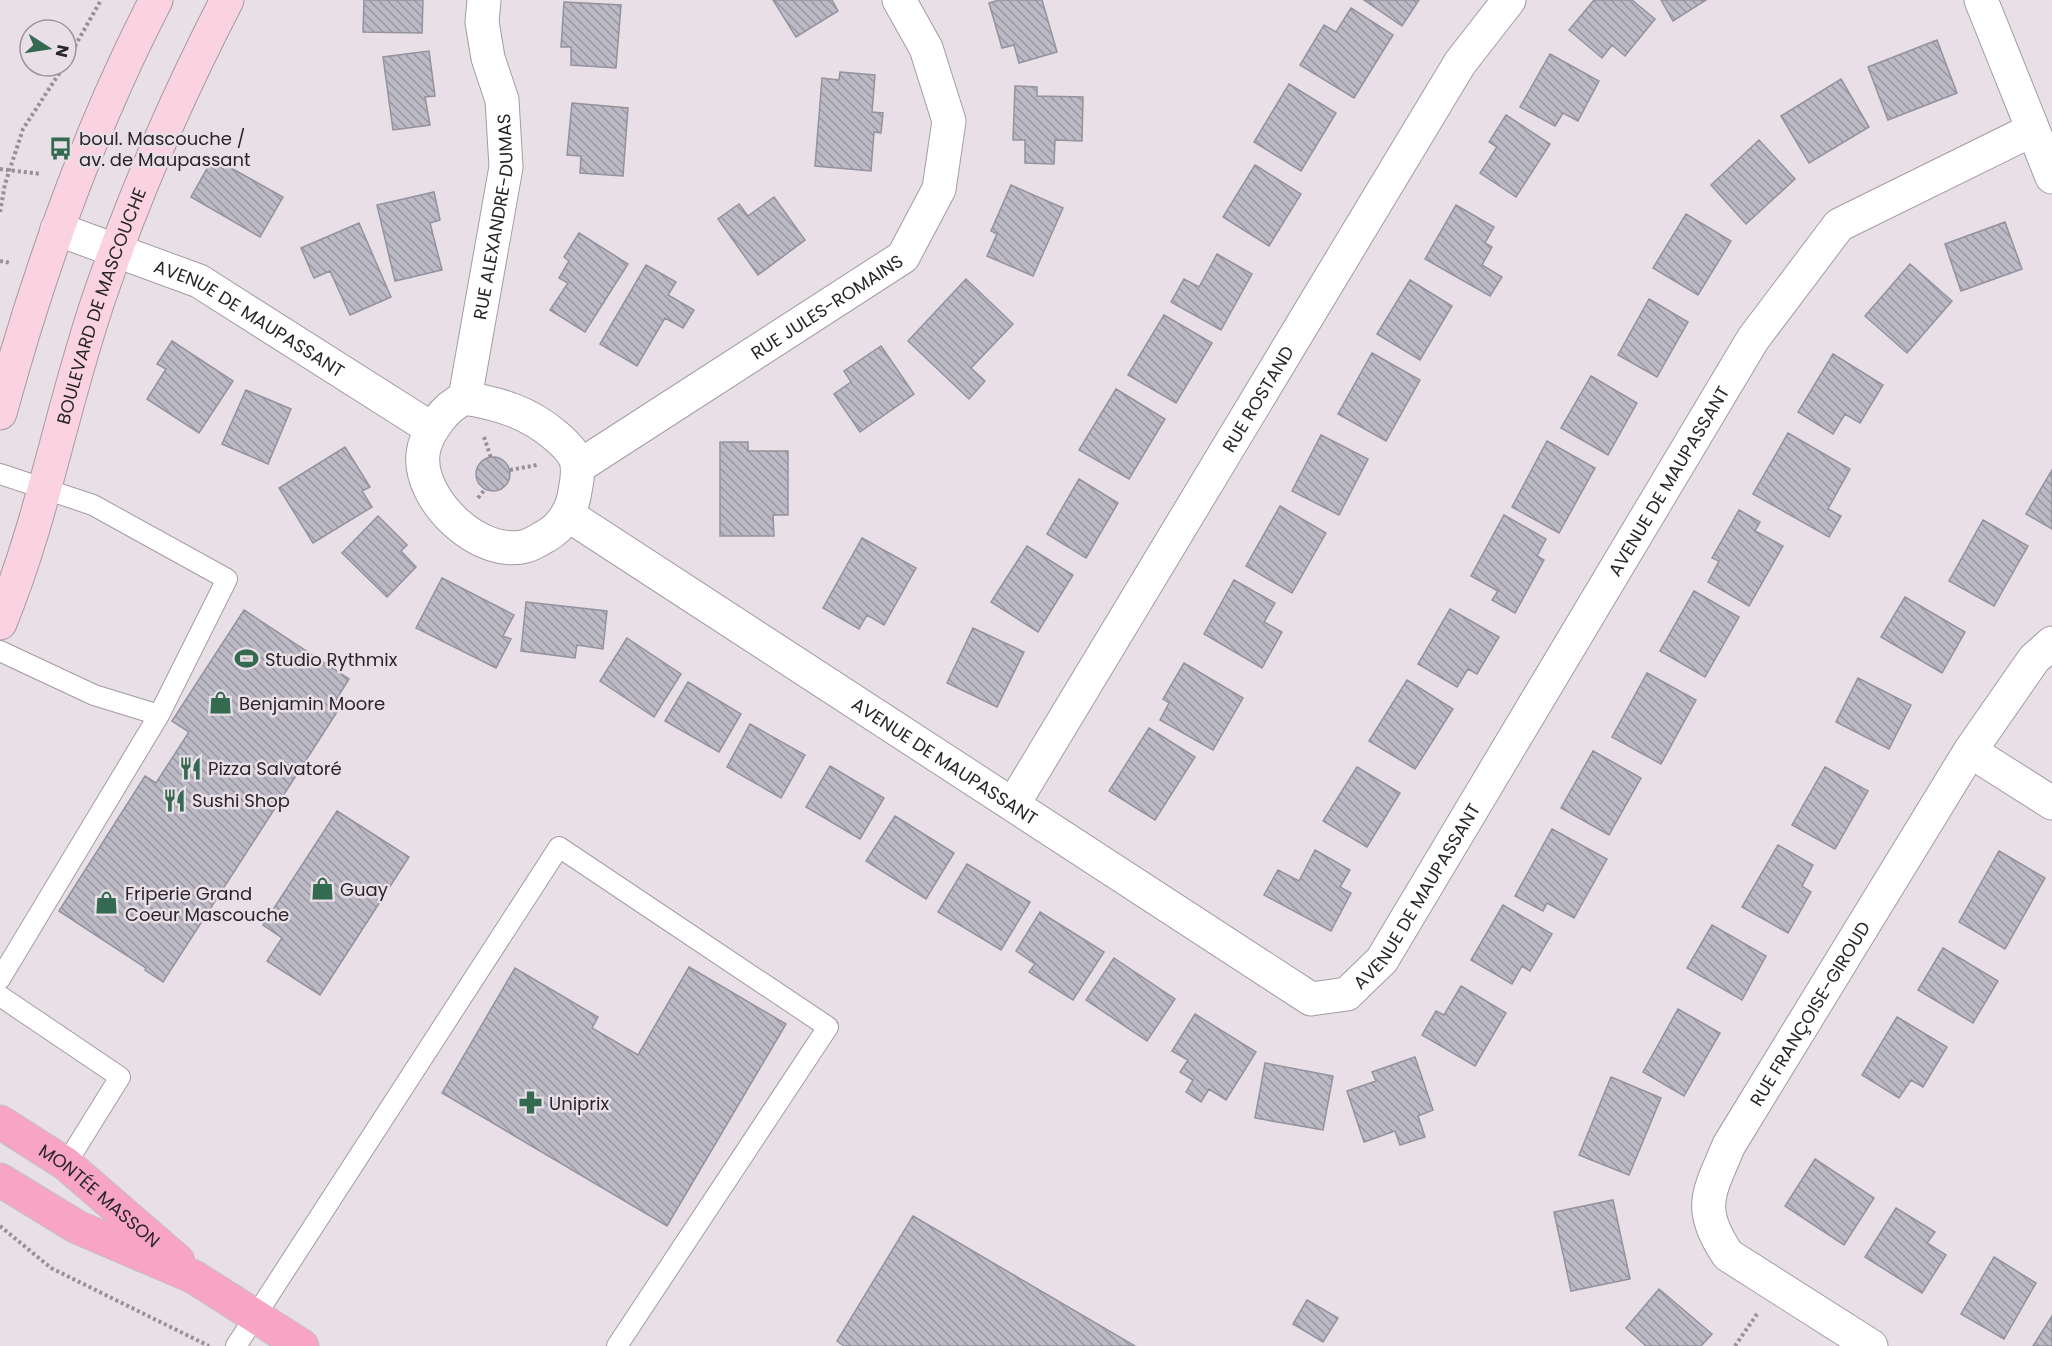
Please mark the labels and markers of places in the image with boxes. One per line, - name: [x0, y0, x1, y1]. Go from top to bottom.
- place label: boul. Mascouche / av. de Maupassant: [79, 126, 251, 172]
- bus stop icon: boul. Mascouche / av. de Maupassant: [48, 135, 74, 161]
- sports icon: Studio Rythmix: [234, 646, 260, 672]
- place label: Studio Rythmix: [265, 647, 398, 672]
- shop icon: Benjamin Moore: [208, 690, 234, 716]
- place label: Benjamin Moore: [239, 691, 385, 716]
- restaurant icon: Pizza Salvatoré: [177, 755, 203, 781]
- place label: Pizza Salvatoré: [208, 756, 342, 781]
- restaurant icon: Sushi Shop: [161, 787, 187, 813]
- place label: Sushi Shop: [192, 788, 290, 813]
- shop icon: Guay: [309, 876, 335, 902]
- place label: Guay: [340, 877, 388, 902]
- place label: Friperie Grand Coeur Mascouche: [125, 881, 289, 927]
- shop icon: Friperie Grand Coeur Mascouche: [94, 890, 120, 916]
- pharmacy icon: Uniprix: [518, 1090, 544, 1116]
- place label: Uniprix: [549, 1091, 609, 1116]

